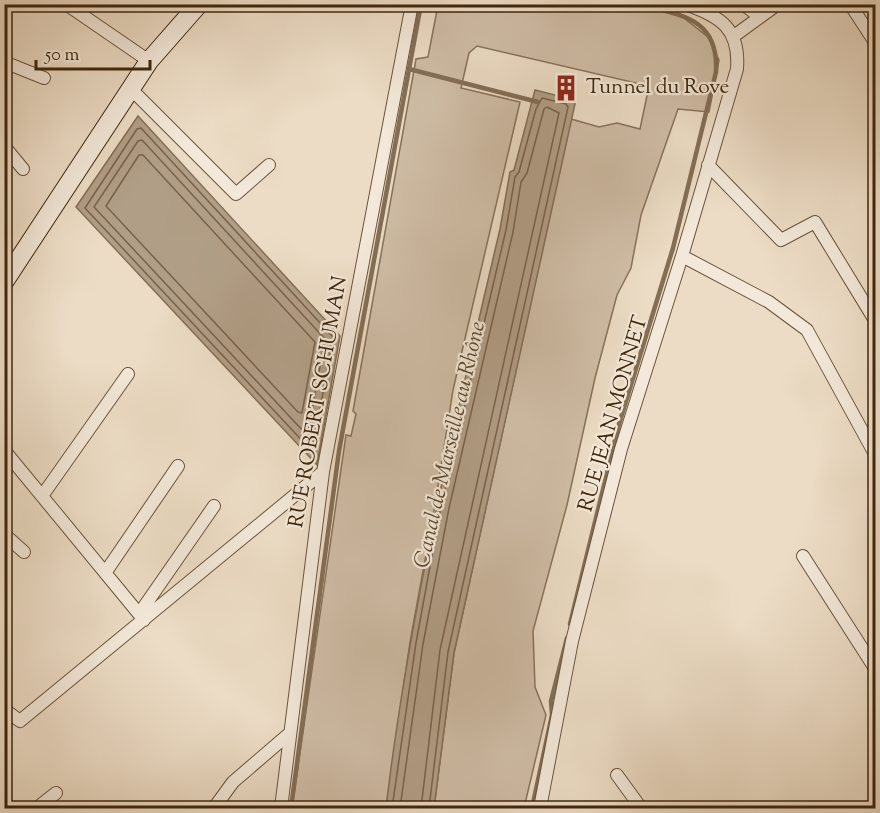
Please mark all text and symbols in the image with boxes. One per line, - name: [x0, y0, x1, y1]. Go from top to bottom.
- scale bar: [36, 33, 150, 71]
- text: 50 m: [44, 43, 80, 69]
- building icon: Tunnel du Rove: [551, 73, 581, 103]
- place label: Tunnel du Rove: [586, 73, 729, 103]
- street label: RUE ROBERT SCHUMAN: [282, 274, 356, 530]
- street label: RUE JEAN MONNET: [572, 312, 656, 516]
- water label: Canal de Marseille au Rhône: [407, 318, 495, 571]

